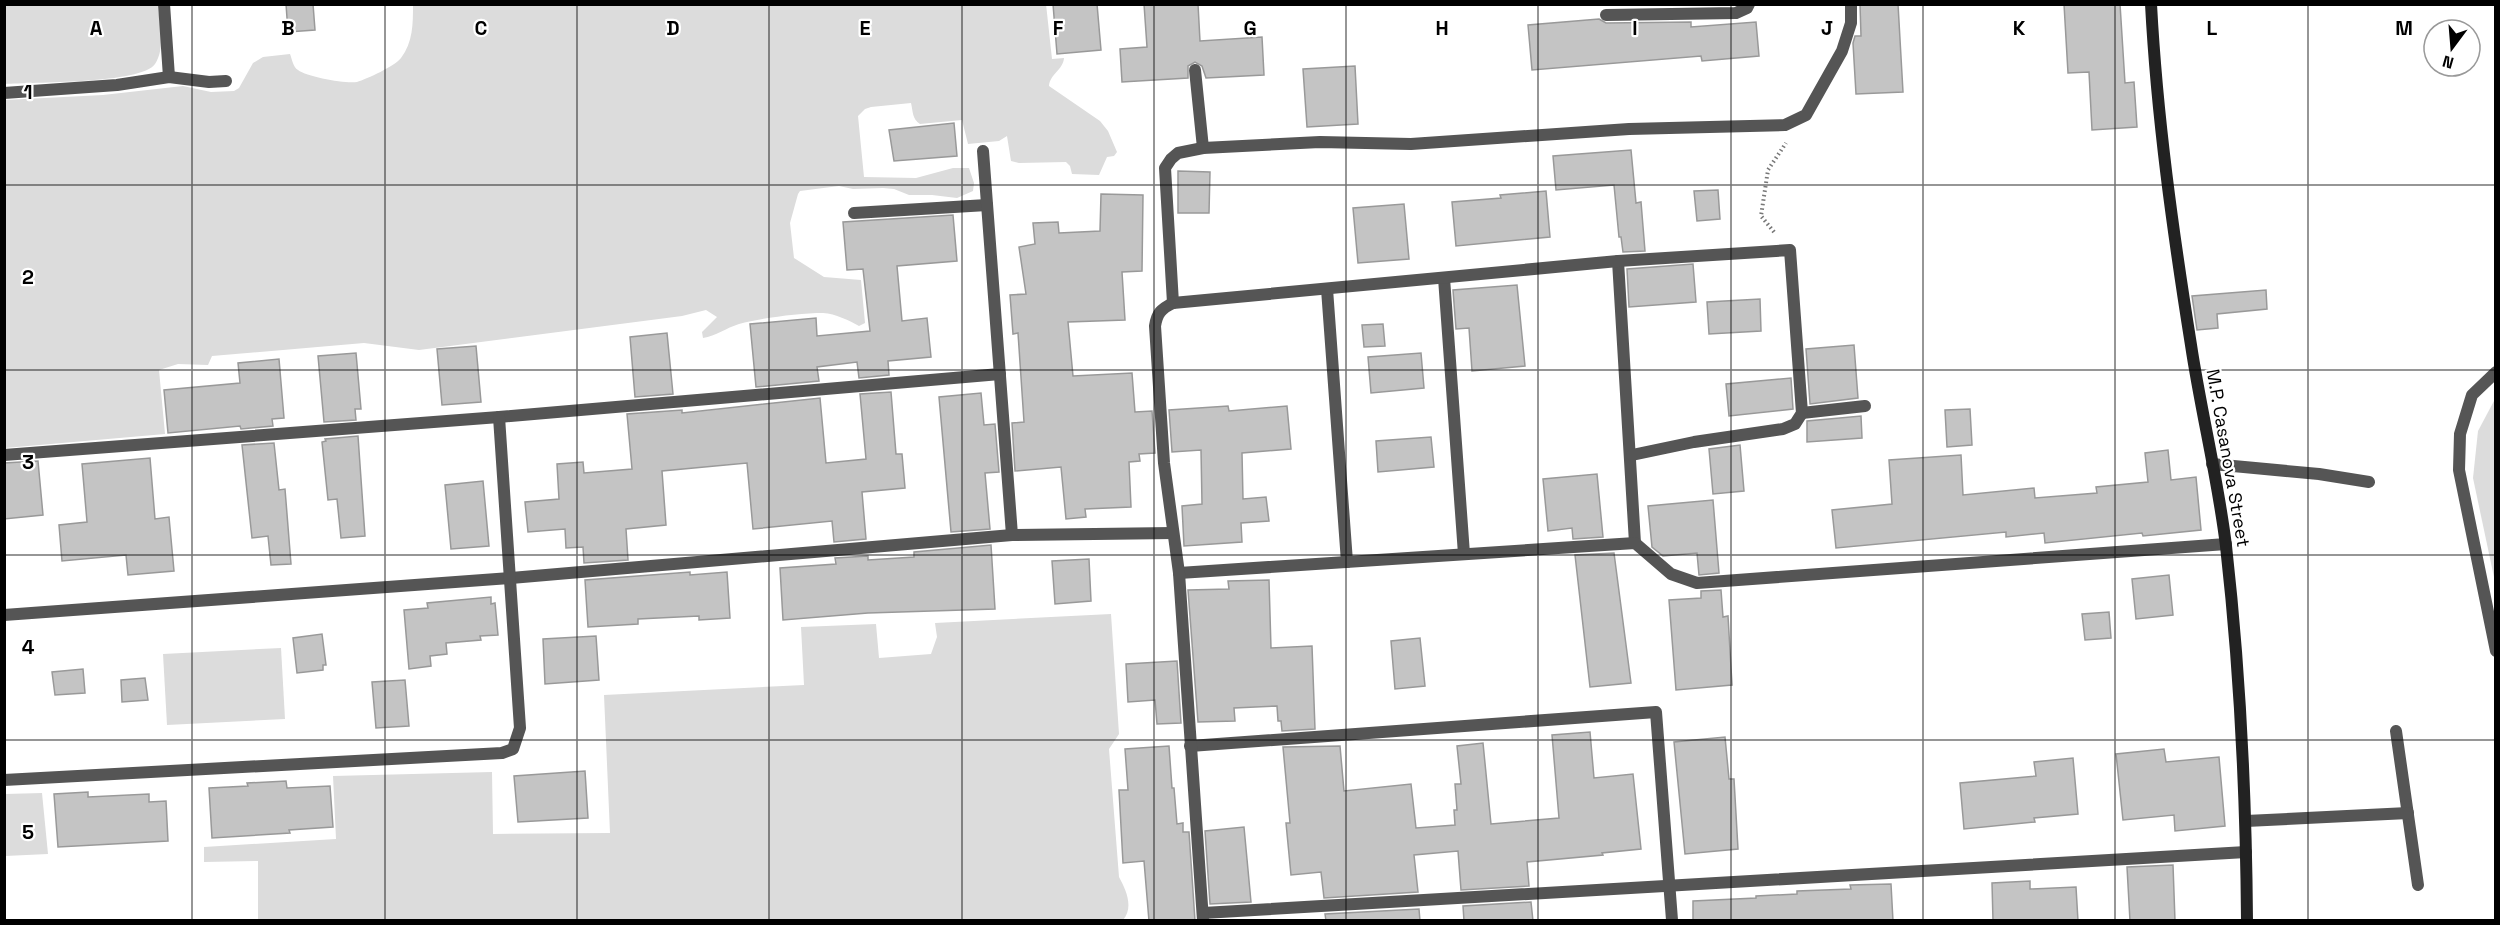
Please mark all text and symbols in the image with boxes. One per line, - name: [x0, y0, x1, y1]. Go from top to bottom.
- text: A: [90, 15, 103, 41]
- text: B: [281, 15, 295, 41]
- text: C: [475, 15, 488, 41]
- text: D: [666, 15, 680, 41]
- text: E: [859, 15, 871, 41]
- text: F: [1053, 15, 1064, 41]
- text: G: [1243, 15, 1257, 41]
- text: H: [1435, 15, 1449, 41]
- text: I: [1632, 15, 1638, 41]
- text: J: [1821, 15, 1833, 41]
- text: K: [2013, 15, 2026, 41]
- text: L: [2207, 15, 2218, 41]
- text: M: [2395, 15, 2413, 41]
- north arrow: [2422, 18, 2482, 78]
- text: N: [2440, 50, 2456, 74]
- text: 1: [23, 79, 33, 105]
- text: 2: [22, 264, 34, 290]
- street label: M.P. Casanova Street: [2202, 367, 2255, 549]
- text: 3: [22, 449, 34, 475]
- text: 4: [22, 634, 35, 660]
- text: 5: [22, 819, 34, 845]

